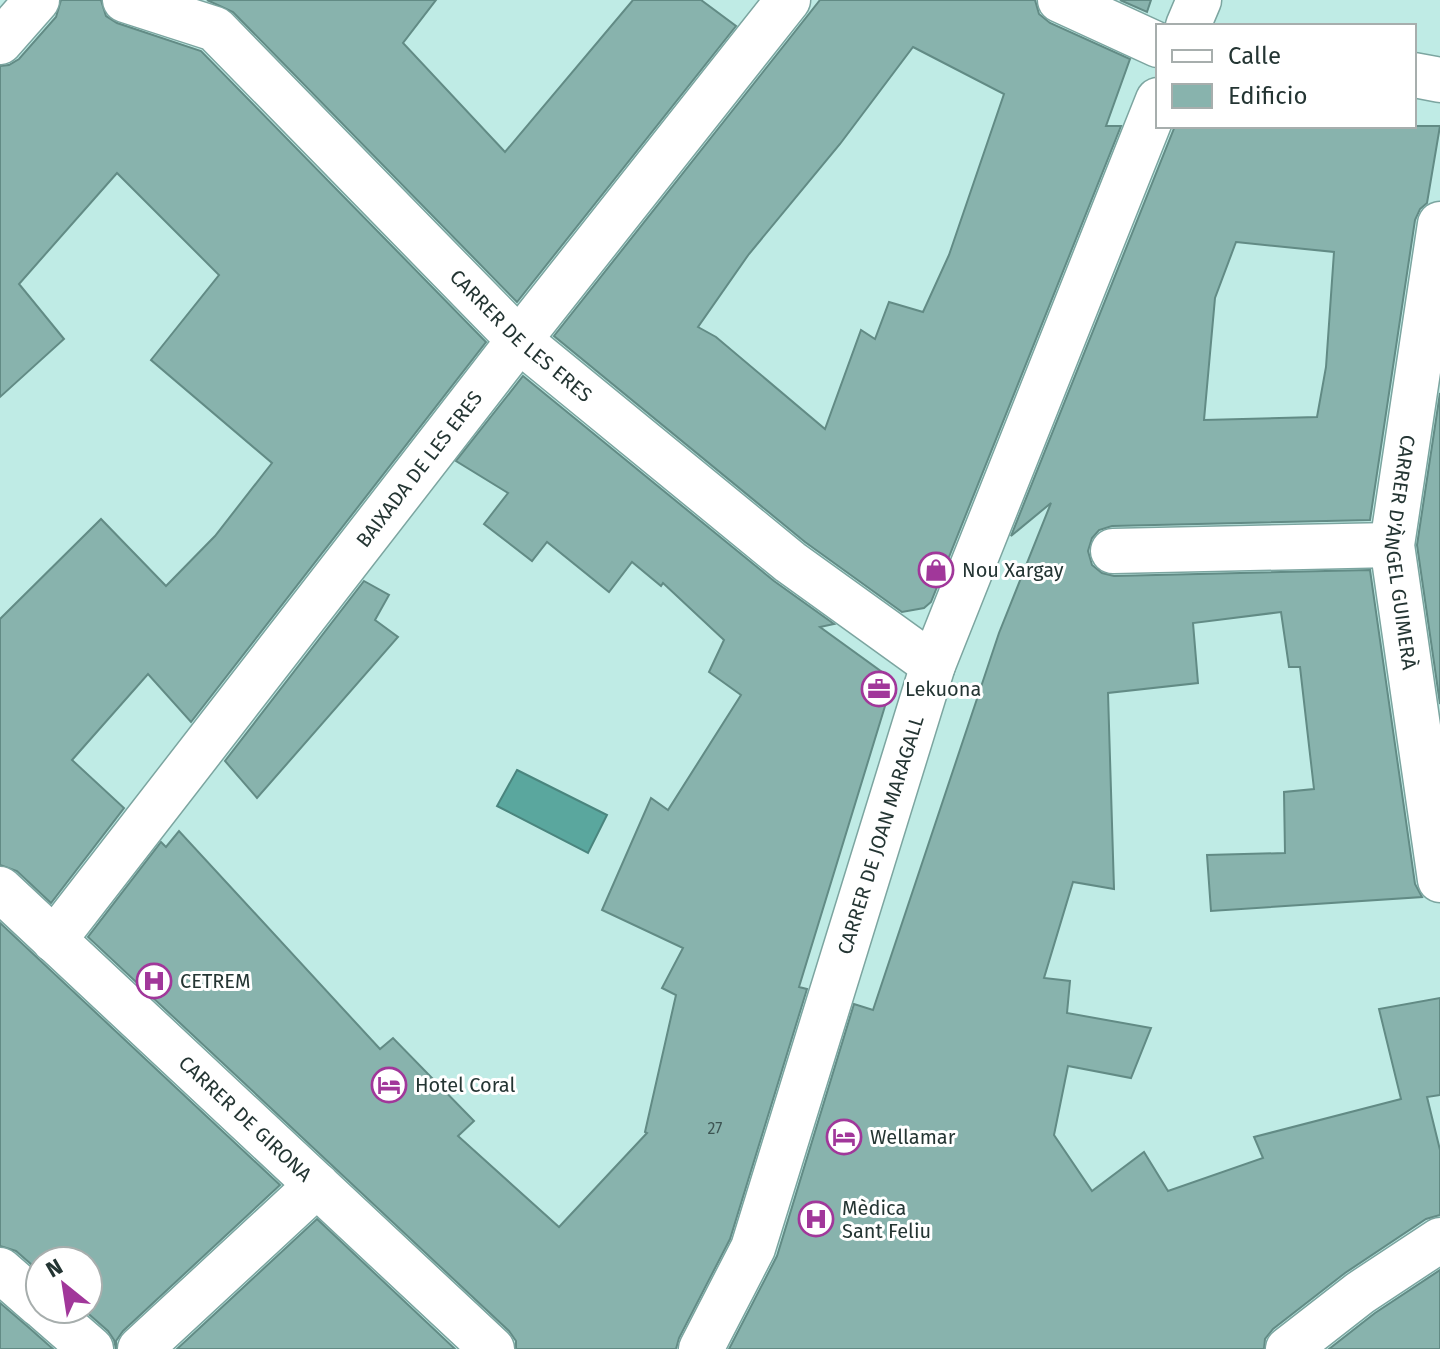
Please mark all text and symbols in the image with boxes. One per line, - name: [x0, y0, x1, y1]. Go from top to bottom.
- legend: [1156, 24, 1416, 128]
- text: Calle: [1228, 42, 1281, 70]
- text: Edificio: [1228, 82, 1308, 110]
- street label: CARRER DE LES ERES: [445, 264, 597, 407]
- street label: BAIXADA DE LES ERES: [351, 386, 487, 552]
- street label: CARRER D'ÀNGEL GUIMERÀ: [1379, 433, 1422, 672]
- shop icon: Nou Xargay: [917, 551, 955, 589]
- place label: Nou Xargay: [962, 558, 1064, 582]
- office icon: Lekuona: [860, 670, 898, 708]
- place label: Lekuona: [905, 677, 981, 701]
- street label: CARRER DE JOAN MARAGALL: [832, 713, 929, 957]
- hospital icon: CETREM: [135, 962, 173, 1000]
- place label: CETREM: [180, 969, 251, 993]
- street label: CARRER DE GIRONA: [174, 1051, 317, 1187]
- hotel icon: Hotel Coral: [370, 1066, 408, 1104]
- place label: Hotel Coral: [415, 1073, 515, 1097]
- hotel icon: Wellamar: [825, 1118, 863, 1156]
- house number: 27: [708, 1119, 722, 1138]
- place label: Wellamar: [870, 1125, 956, 1149]
- place label: Mèdica Sant Feliu: [842, 1196, 931, 1243]
- hospital icon: Mèdica Sant Feliu: [797, 1200, 835, 1238]
- north arrow: [24, 1245, 104, 1325]
- text: N: [41, 1253, 67, 1283]

